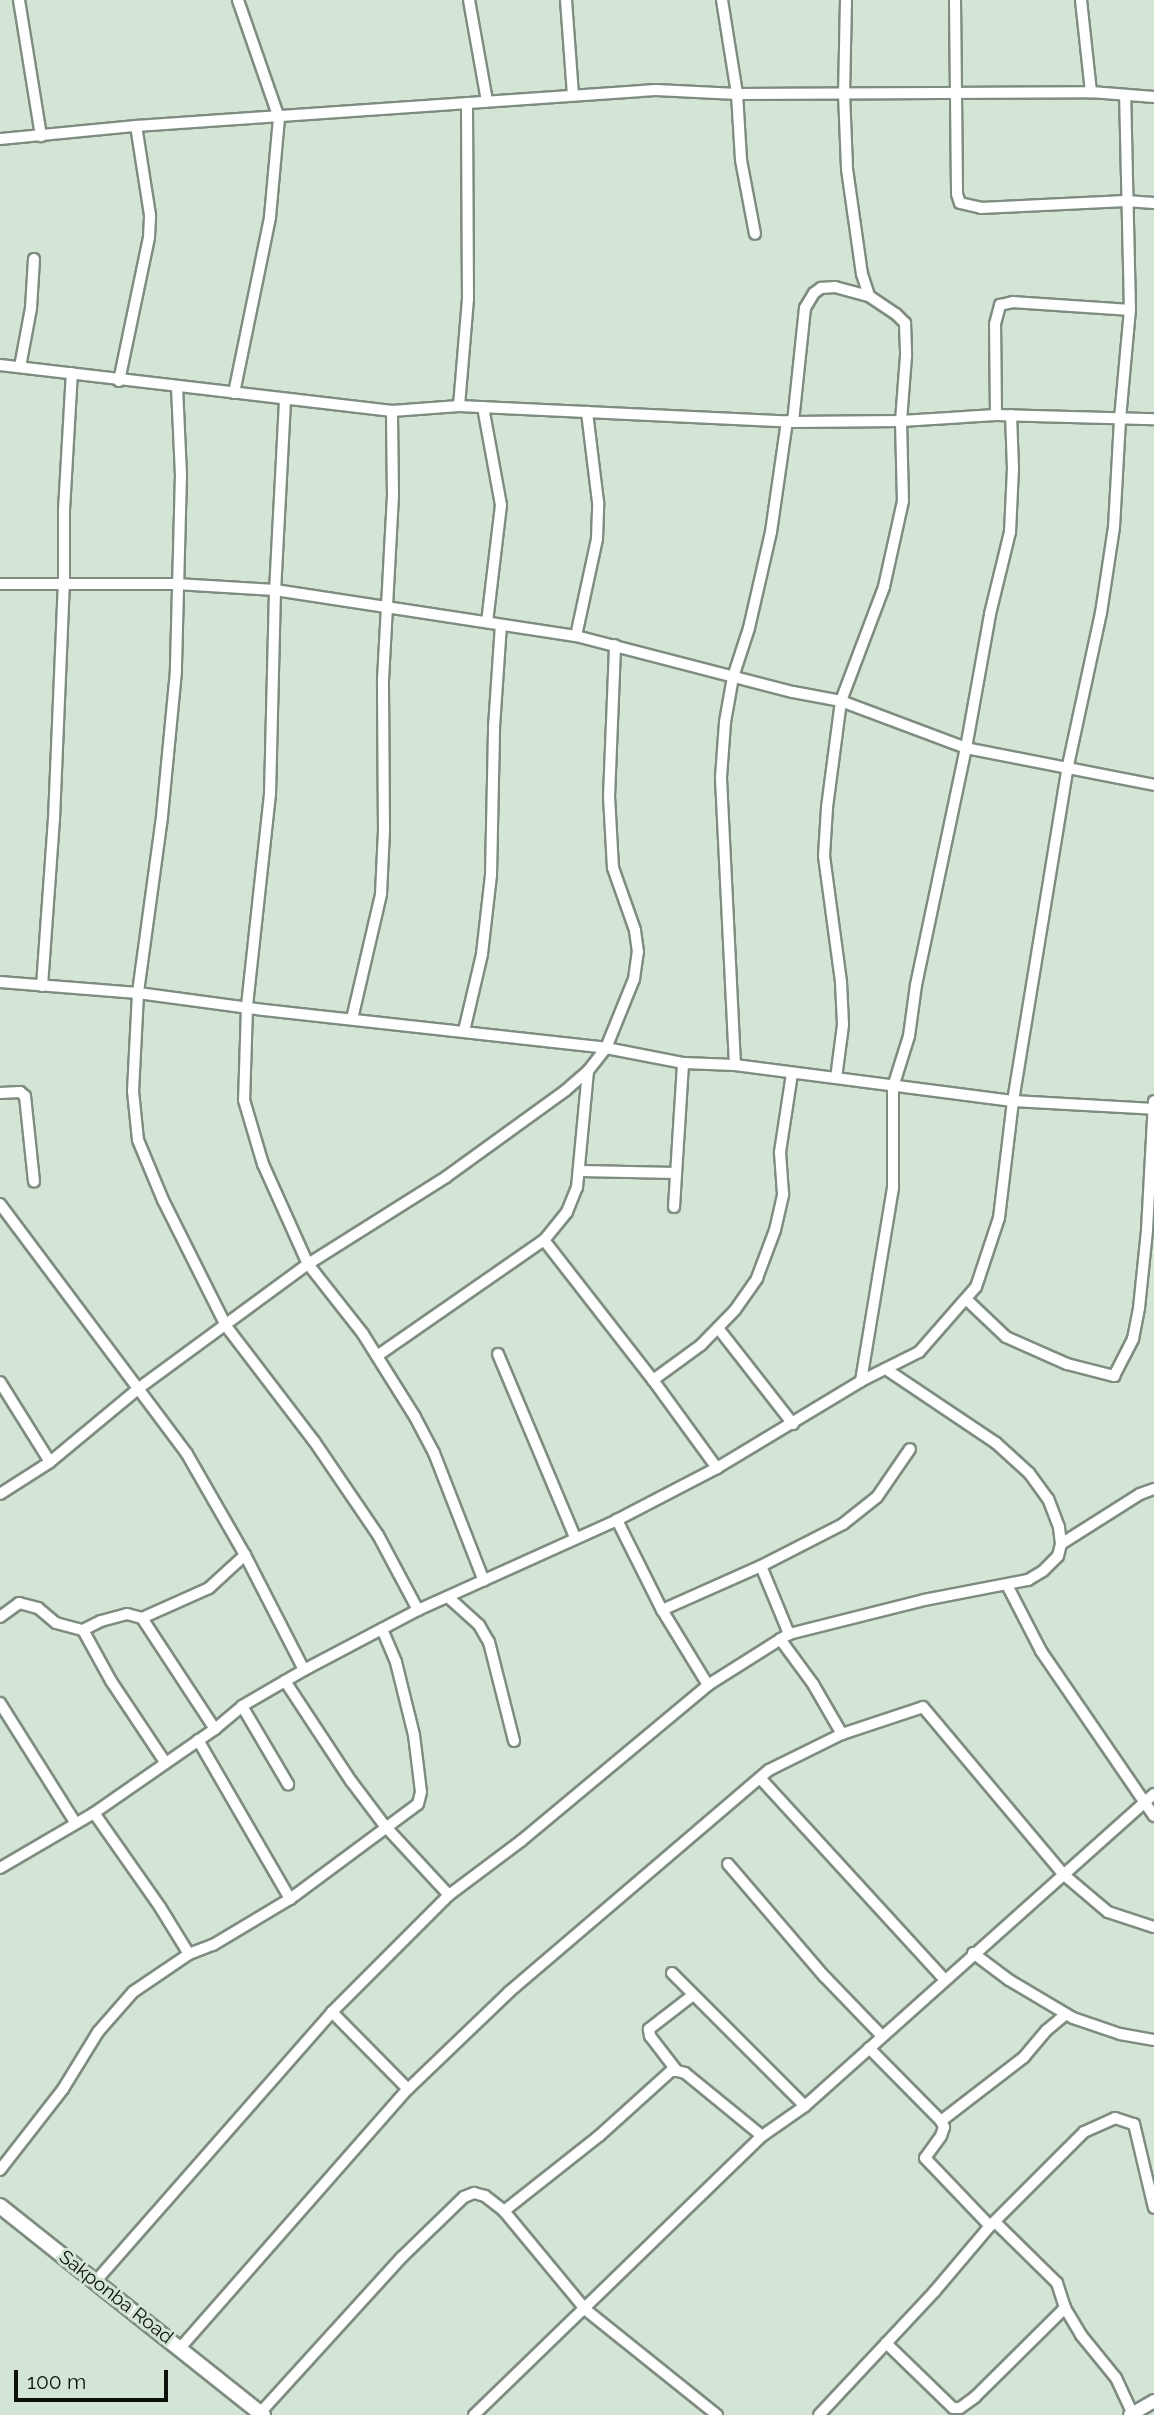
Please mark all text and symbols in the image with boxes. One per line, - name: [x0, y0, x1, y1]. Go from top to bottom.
- street label: Sakponba Road: [54, 2245, 178, 2349]
- scale bar: [18, 2356, 172, 2400]
- text: 100 m: [27, 2369, 86, 2394]

